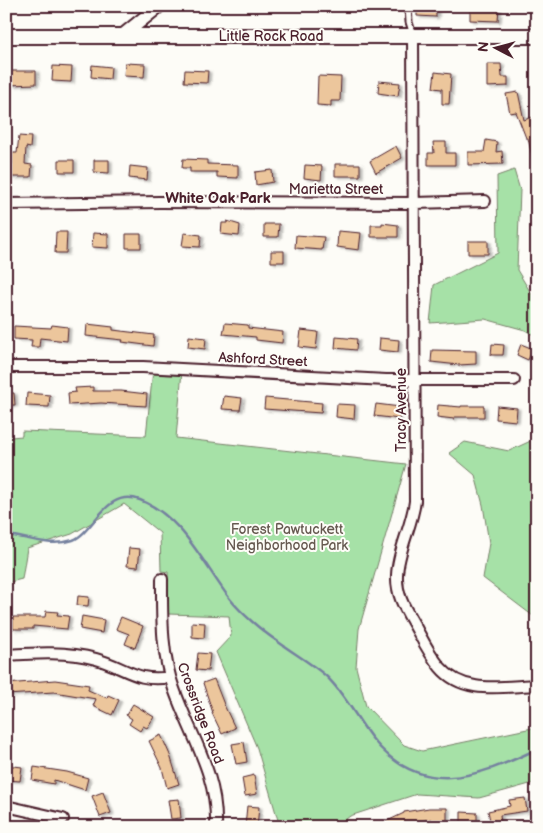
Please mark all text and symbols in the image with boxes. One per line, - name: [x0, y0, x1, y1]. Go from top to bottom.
- north arrow: [470, 22, 520, 72]
- street label: Little Rock Road: [219, 28, 323, 45]
- text: N: [475, 41, 493, 53]
- street label: Marietta Street: [289, 181, 384, 198]
- district label: White Oak Park: [165, 189, 271, 208]
- street label: Ashford Street: [218, 349, 309, 370]
- street label: Tracy Avenue: [393, 368, 410, 452]
- park label: Forest Pawtuckett Neighborhood Park: [226, 521, 348, 554]
- street label: Crossridge Road: [173, 660, 228, 766]

